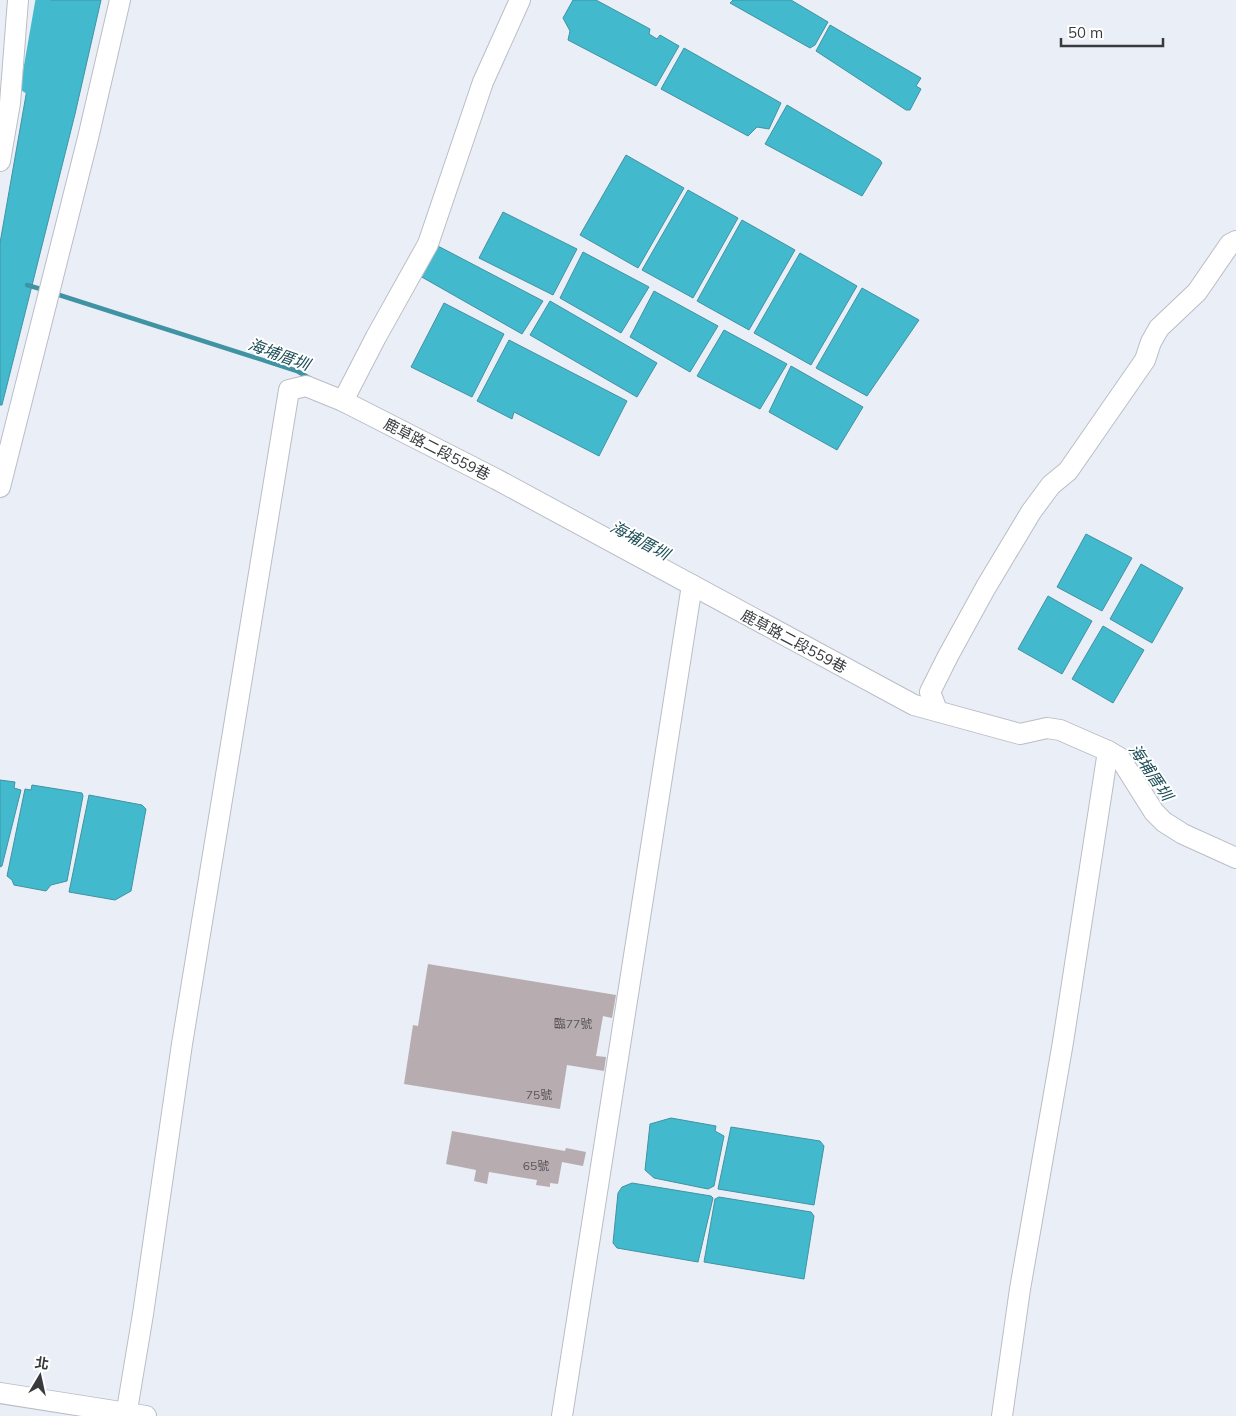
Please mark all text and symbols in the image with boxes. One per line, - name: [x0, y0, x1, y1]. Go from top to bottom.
- scale bar: [1061, 15, 1164, 47]
- text: 50 m: [1068, 23, 1103, 42]
- water label: 海埔厝圳: [246, 334, 314, 375]
- street label: 鹿草路二段559巷: [381, 414, 493, 484]
- water label: 海埔厝圳: [607, 516, 675, 565]
- street label: 鹿草路二段559巷: [738, 605, 850, 677]
- water label: 海埔厝圳: [1125, 740, 1178, 806]
- house number: 臨77號: [554, 1016, 592, 1031]
- house number: 75號: [526, 1087, 552, 1102]
- house number: 65號: [523, 1158, 549, 1173]
- north arrow: [15, 1351, 65, 1401]
- text: 北: [34, 1353, 50, 1373]

